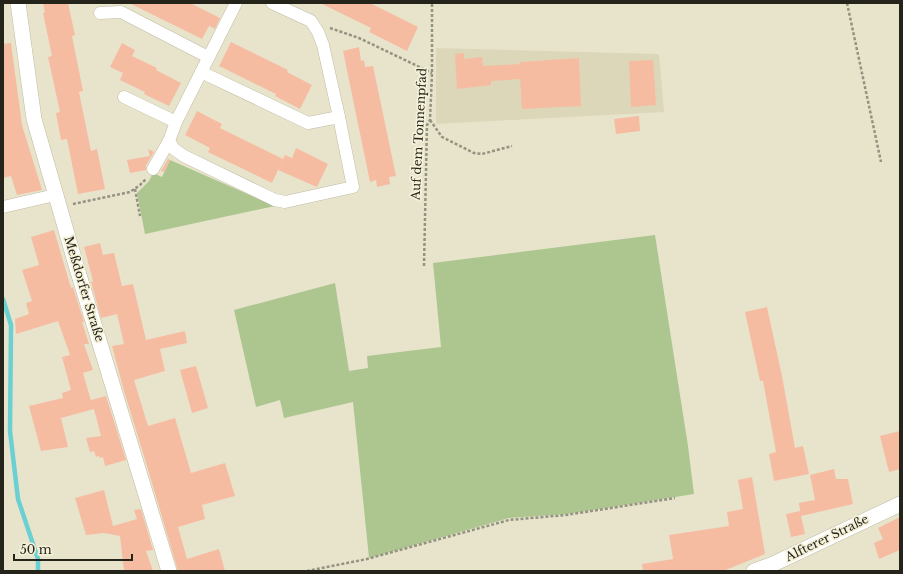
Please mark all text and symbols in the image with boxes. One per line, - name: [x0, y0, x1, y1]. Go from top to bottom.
- street label: Auf dem Tonnenpfad: [408, 68, 429, 201]
- street label: Meßdorfer Straße: [61, 234, 108, 344]
- street label: Alfterer Straße: [782, 511, 871, 565]
- scale bar: [14, 536, 132, 562]
- text: 50 m: [20, 542, 52, 557]

